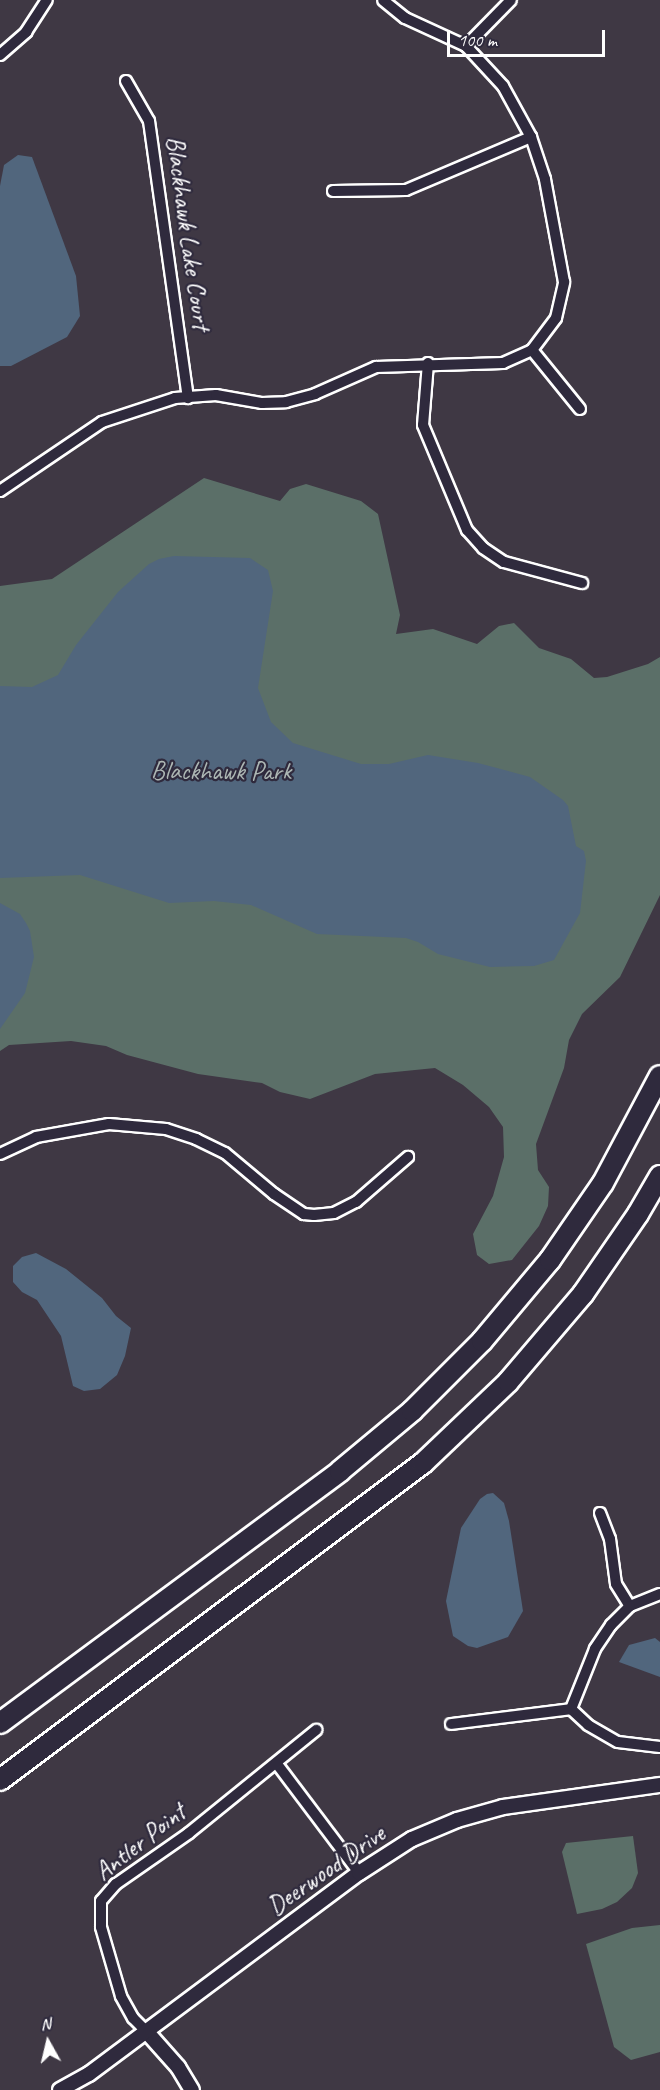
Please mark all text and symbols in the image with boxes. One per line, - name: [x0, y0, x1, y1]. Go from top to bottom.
- scale bar: [450, 18, 608, 56]
- text: 100 m: [458, 29, 497, 51]
- street label: Blackhawk Lake Court: [159, 134, 217, 332]
- park label: Blackhawk Park: [150, 755, 292, 787]
- street label: Antler Point: [88, 1797, 192, 1887]
- street label: Deerwood Drive: [261, 1818, 391, 1922]
- north arrow: [18, 2012, 78, 2072]
- text: N: [39, 2014, 52, 2035]

